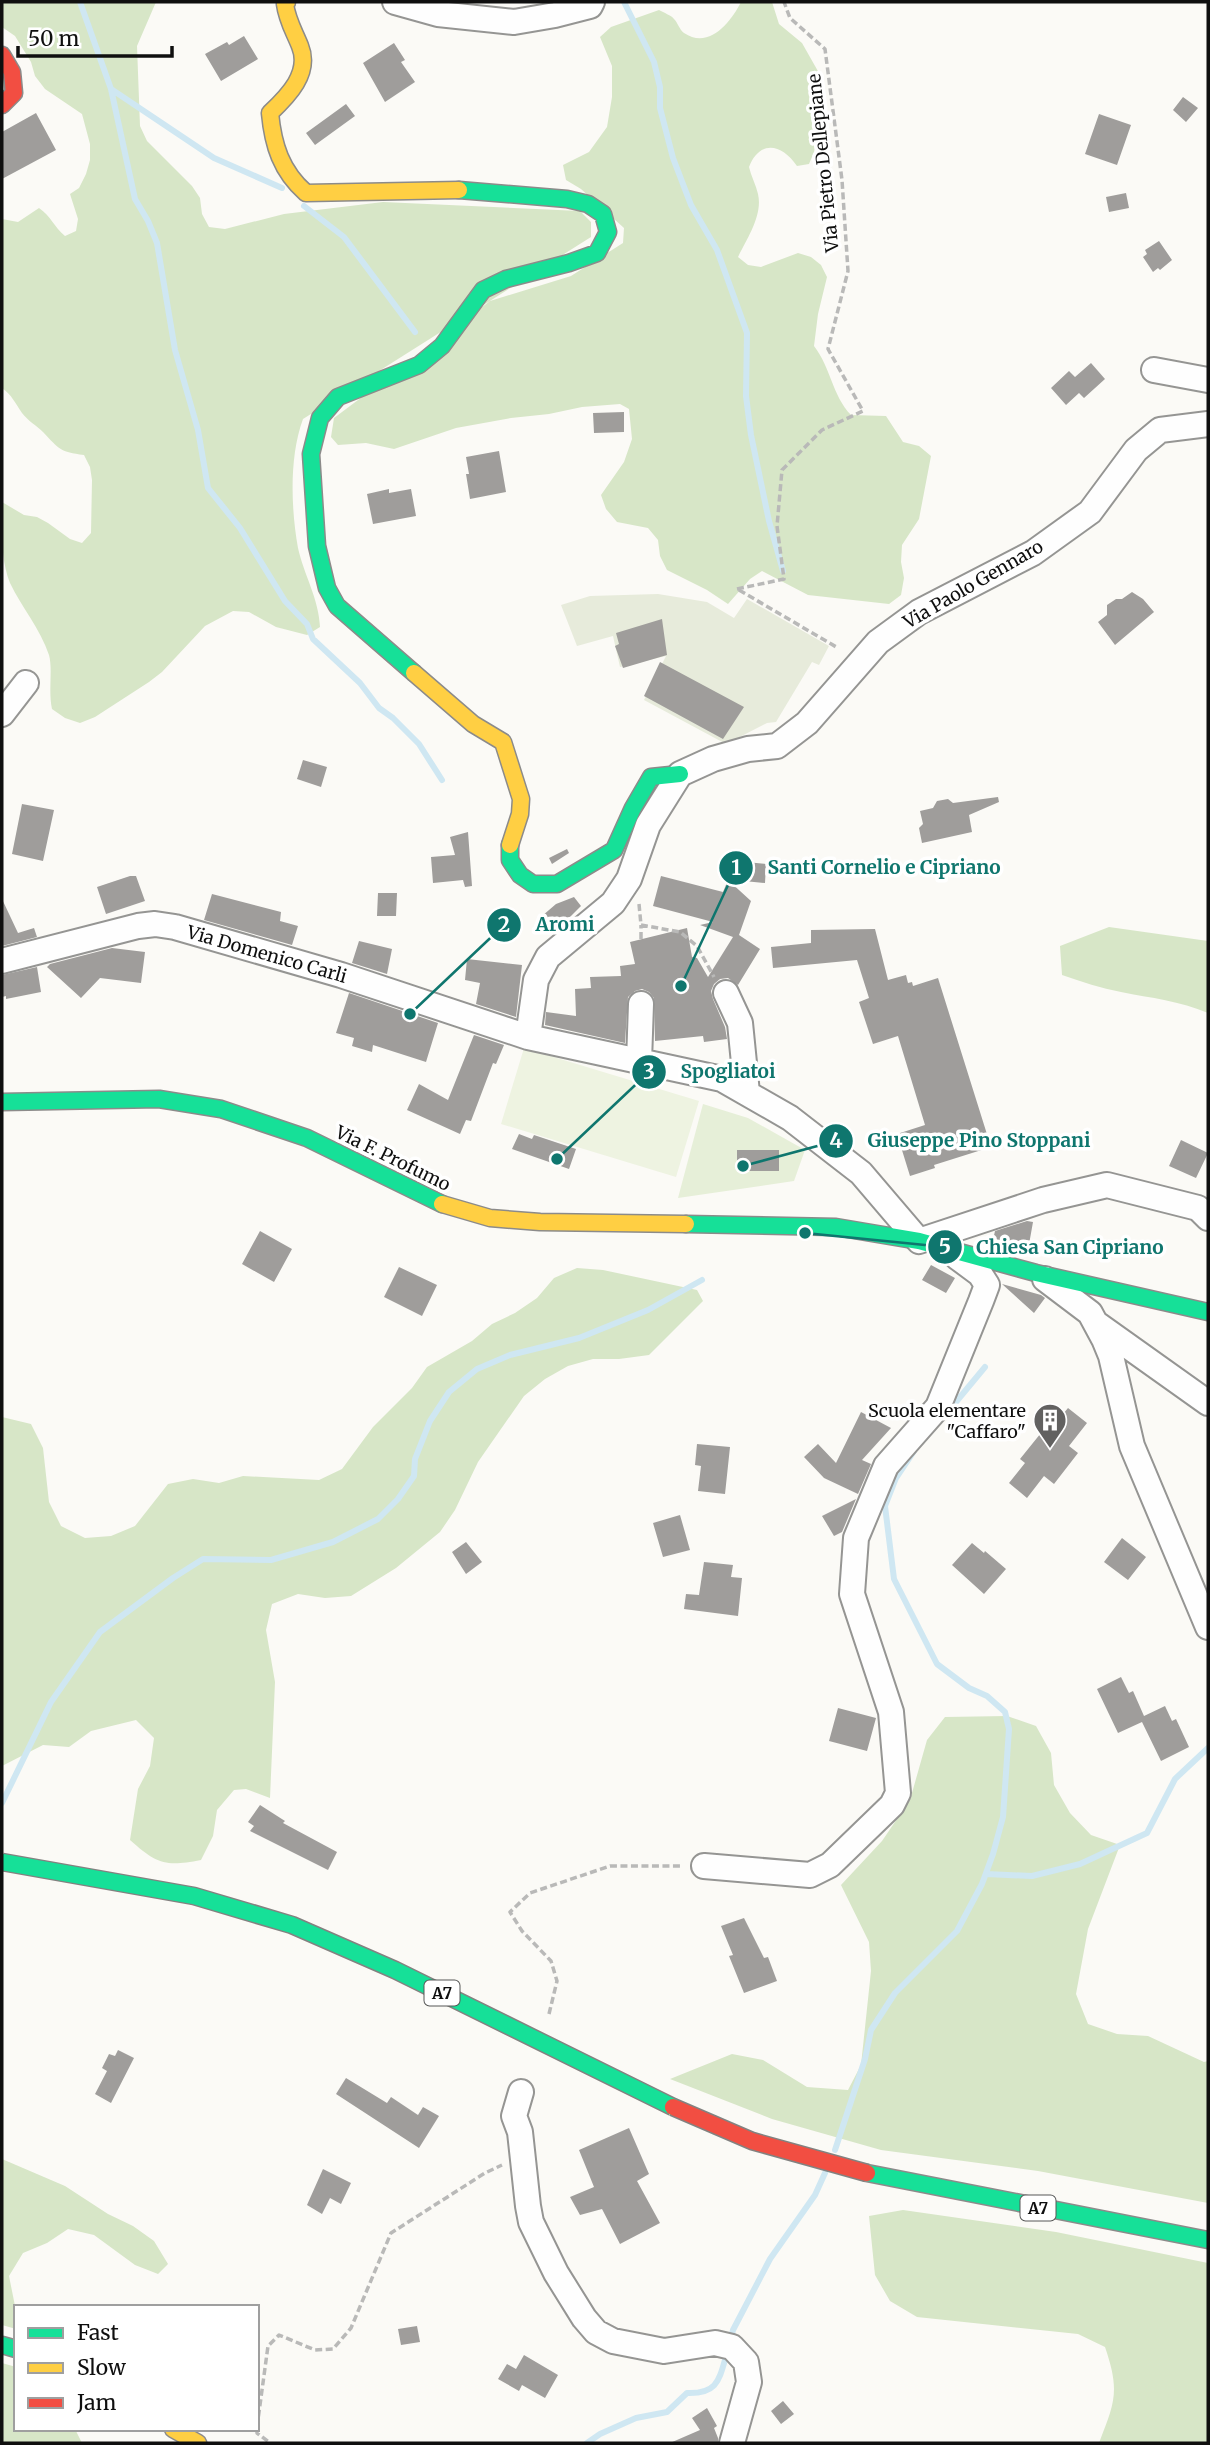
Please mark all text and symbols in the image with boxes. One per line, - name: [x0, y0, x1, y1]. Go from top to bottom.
- scale bar: [18, 14, 172, 58]
- text: 50 m: [28, 25, 79, 52]
- street label: Via Pietro Dellepiane: [802, 73, 844, 254]
- street label: Via Paolo Gennaro: [898, 535, 1047, 634]
- callout: Santi Cornelio e Cipriano: [718, 848, 1015, 888]
- text: 1: [731, 854, 741, 881]
- text: Santi Cornelio e Cipriano: [767, 855, 1001, 879]
- callout: Aromi: [486, 905, 608, 945]
- text: 2: [498, 911, 510, 938]
- text: Aromi: [535, 912, 595, 936]
- street label: Via Domenico Carli: [183, 920, 350, 988]
- callout: Spogliatoi: [632, 1052, 789, 1092]
- text: 3: [643, 1058, 655, 1085]
- text: Spogliatoi: [681, 1059, 776, 1083]
- street label: Via F. Profumo: [331, 1120, 454, 1196]
- callout: Giuseppe Pino Stoppani: [818, 1121, 1104, 1161]
- text: 4: [829, 1127, 843, 1154]
- text: Giuseppe Pino Stoppani: [868, 1128, 1091, 1152]
- callout: Chiesa San Cipriano: [927, 1227, 1178, 1267]
- text: 5: [939, 1233, 951, 1260]
- text: Chiesa San Cipriano: [976, 1235, 1164, 1259]
- place label: Scuola elementare "Caffaro": [868, 1399, 1026, 1443]
- building icon: Scuola elementare "Caffaro": [1031, 1401, 1069, 1450]
- road number: A7: [424, 1980, 460, 2006]
- road number: A7: [1020, 2196, 1056, 2220]
- legend: [14, 2305, 259, 2431]
- text: Fast: [77, 2319, 119, 2346]
- text: Slow: [77, 2354, 126, 2381]
- text: Jam: [76, 2389, 116, 2416]

